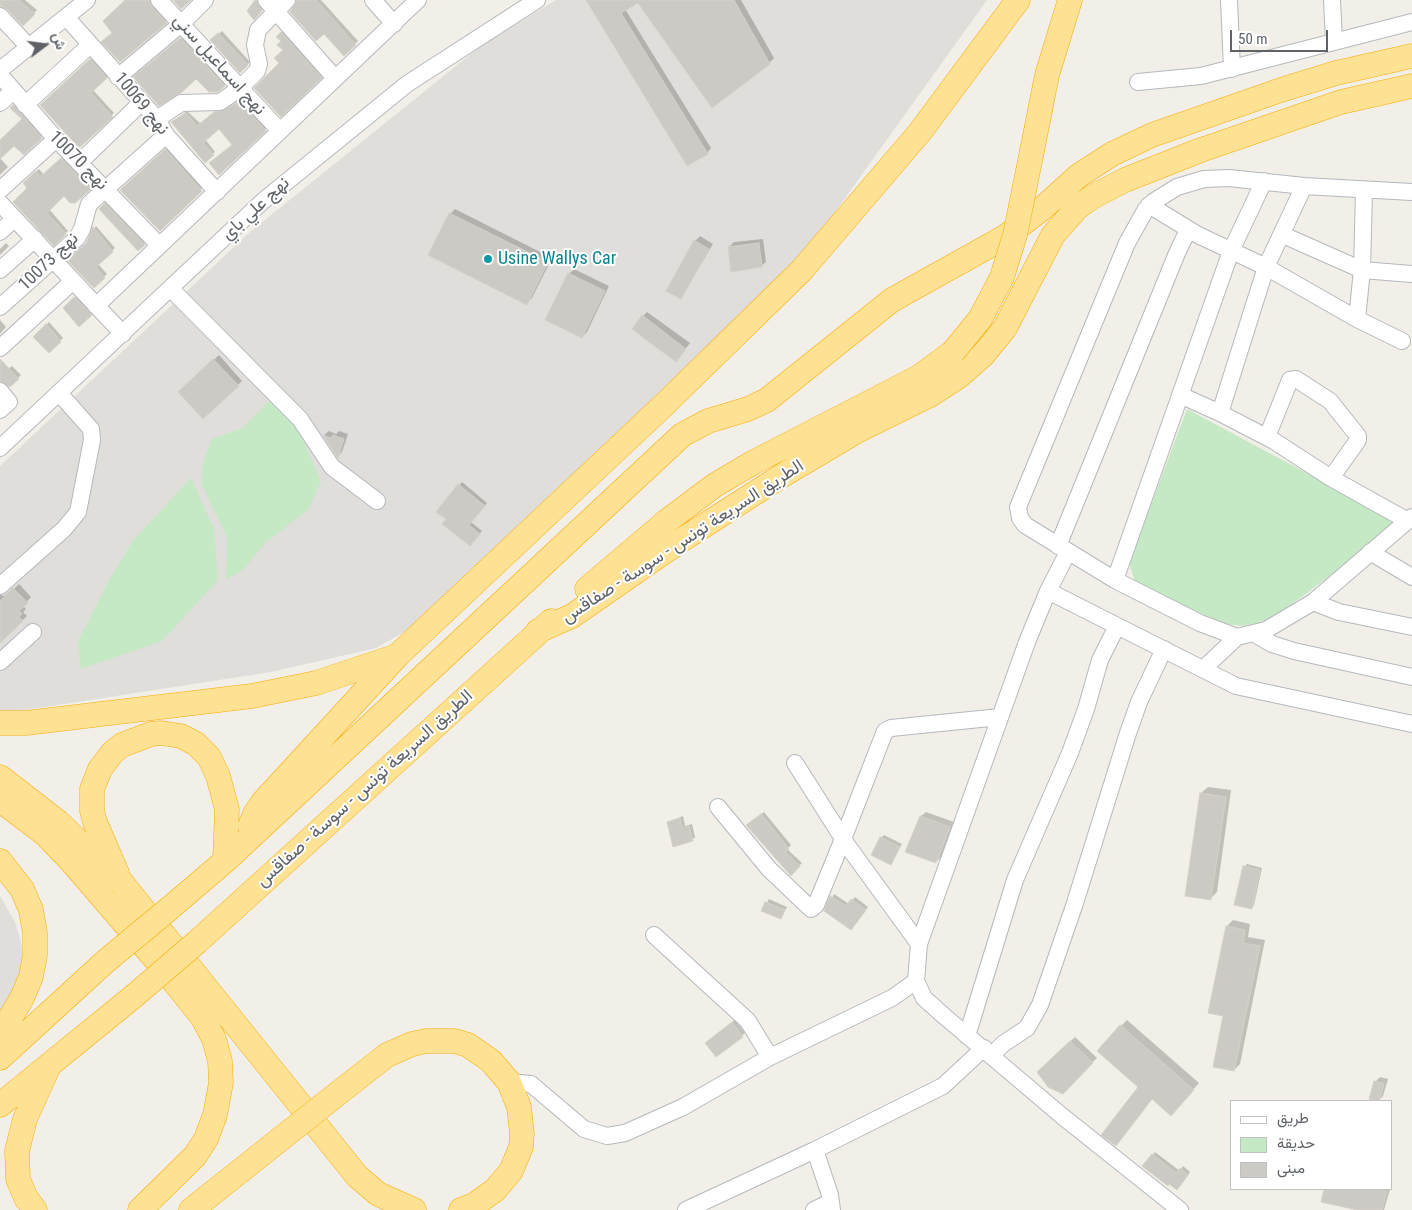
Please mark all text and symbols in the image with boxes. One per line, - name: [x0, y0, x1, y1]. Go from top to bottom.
- street label: نهج اسماعيل سني: [168, 10, 270, 120]
- north arrow: [20, 20, 70, 70]
- scale bar: [1232, 20, 1330, 52]
- text: 50 m: [1238, 30, 1268, 48]
- text: ش: [50, 31, 69, 51]
- street label: نهج 10069: [109, 68, 173, 140]
- street label: نهج 10070: [44, 127, 112, 195]
- street label: نهج علي باي: [217, 173, 295, 245]
- street label: نهج 10073: [15, 228, 83, 296]
- place label: Usine Wallys Car: [498, 248, 616, 270]
- marker: Usine Wallys Car: [482, 253, 494, 265]
- street label: الطريق السريعة تونس - سوسة - صفاقس: [558, 456, 808, 628]
- street label: الطريق السريعة تونس - سوسة - صفاقس: [252, 686, 478, 892]
- legend: [1230, 1100, 1392, 1190]
- text: طريق: [1277, 1109, 1309, 1127]
- text: حديقة: [1277, 1134, 1315, 1152]
- text: مبنى: [1277, 1159, 1305, 1177]

